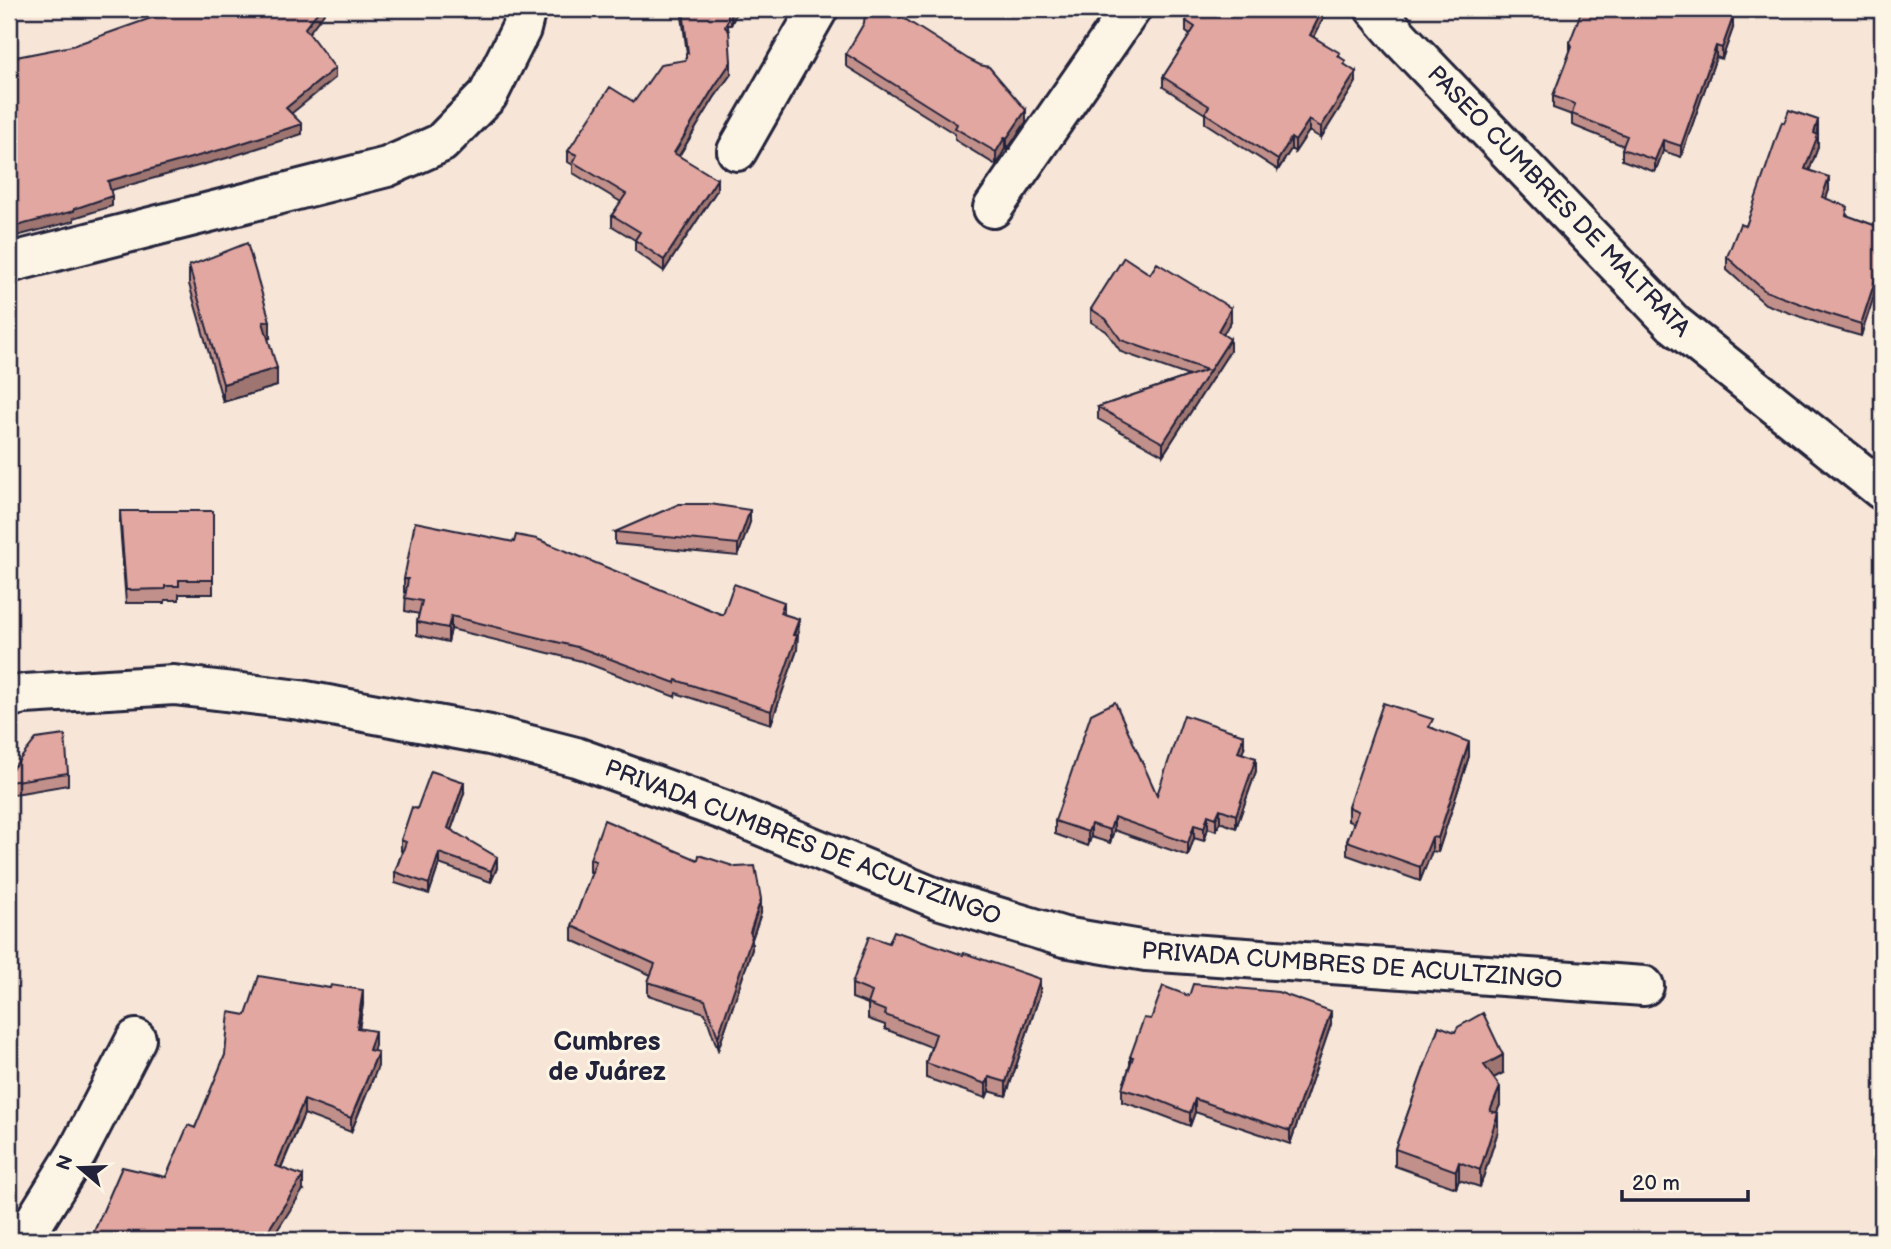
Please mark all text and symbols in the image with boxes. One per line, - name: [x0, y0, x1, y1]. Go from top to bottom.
- street label: PASEO CUMBRES DE MALTRATA: [1421, 60, 1696, 343]
- street label: PRIVADA CUMBRES DE ACULTZINGO: [601, 753, 1005, 932]
- street label: PRIVADA CUMBRES DE ACULTZINGO: [1141, 936, 1563, 995]
- district label: Cumbres de Juárez: [548, 1027, 666, 1088]
- north arrow: [46, 1134, 116, 1204]
- text: N: [52, 1152, 79, 1173]
- scale bar: [1622, 1158, 1748, 1202]
- text: 20 m: [1632, 1171, 1680, 1196]

